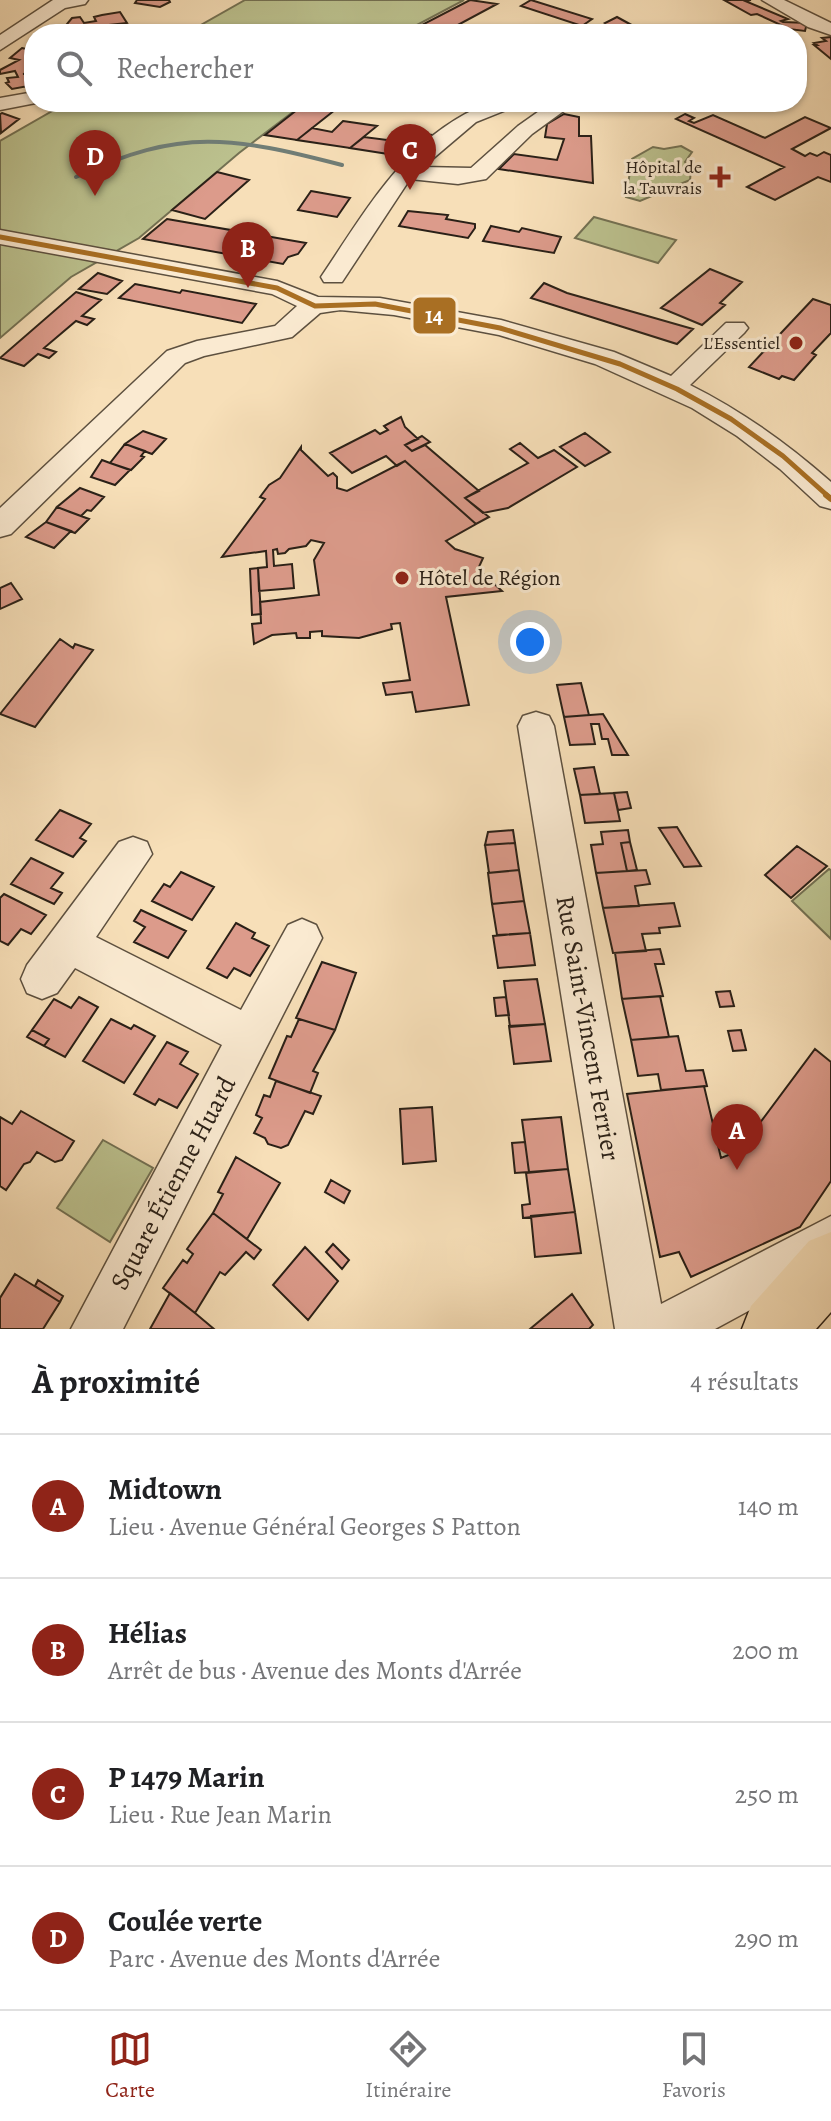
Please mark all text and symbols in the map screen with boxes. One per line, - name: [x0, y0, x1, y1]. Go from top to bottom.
- search box: [24, 24, 807, 112]
- icon: search: [52, 46, 96, 90]
- text: Rechercher: [116, 48, 254, 88]
- pin: C: [384, 124, 436, 190]
- pin: D: [69, 130, 121, 196]
- place label: Hôpital de la Tauvrais: [623, 155, 702, 200]
- marker: Hôpital de la Tauvrais: [709, 166, 731, 188]
- pin: B: [222, 222, 274, 288]
- line badge: 14: [412, 296, 457, 335]
- text: 14: [425, 301, 443, 331]
- place label: L'Essentiel: [703, 331, 781, 355]
- marker: L'Essentiel: [787, 334, 805, 352]
- place label: Hôtel de Région: [418, 563, 561, 593]
- marker: Hôtel de Région: [393, 569, 411, 587]
- your location: [510, 622, 550, 662]
- street label: Rue Saint-Vincent Ferrier: [547, 893, 629, 1163]
- street label: Square Étienne Huard: [102, 1070, 244, 1296]
- pin: A: [711, 1104, 763, 1170]
- text: À proximité: [32, 1358, 200, 1405]
- text: 4 résultats: [690, 1364, 799, 1399]
- text: Midtown: [108, 1469, 222, 1509]
- text: A: [50, 1489, 66, 1524]
- text: 140 m: [738, 1489, 799, 1524]
- text: Lieu · Avenue Général Georges S Patton: [108, 1509, 521, 1544]
- text: Hélias: [108, 1613, 187, 1653]
- text: B: [50, 1633, 66, 1668]
- text: 200 m: [732, 1633, 799, 1668]
- text: Arrêt de bus · Avenue des Monts d'Arrée: [108, 1653, 522, 1688]
- text: P 1479 Marin: [108, 1757, 265, 1797]
- text: C: [50, 1777, 66, 1812]
- text: 250 m: [735, 1777, 799, 1812]
- text: Lieu · Rue Jean Marin: [108, 1797, 332, 1832]
- text: Coulée verte: [108, 1901, 262, 1941]
- text: D: [49, 1921, 67, 1956]
- text: 290 m: [734, 1921, 799, 1956]
- text: Parc · Avenue des Monts d'Arrée: [108, 1941, 440, 1976]
- tab: Carte: [105, 2027, 155, 2105]
- tab: Itinéraire: [365, 2027, 451, 2105]
- tab: Favoris: [662, 2027, 726, 2105]

